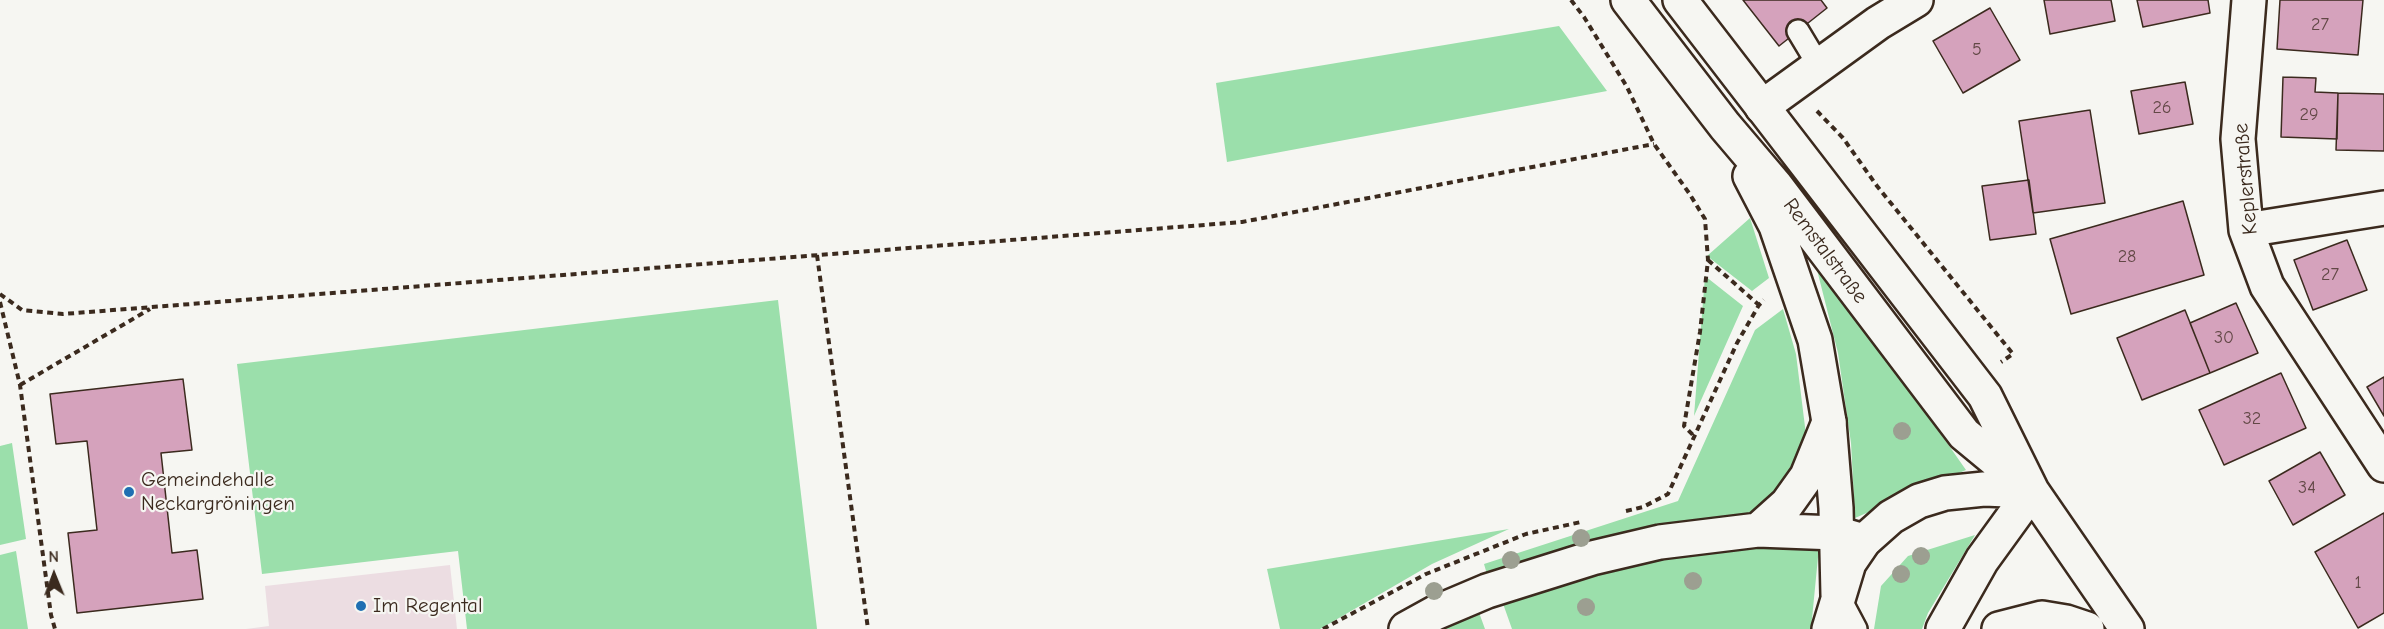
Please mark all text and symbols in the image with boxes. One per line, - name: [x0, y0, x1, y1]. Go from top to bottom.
- house number: 27: [2311, 14, 2329, 36]
- house number: 5: [1972, 39, 1982, 61]
- house number: 26: [2152, 97, 2172, 119]
- house number: 29: [2300, 104, 2318, 126]
- street label: Keplerstraße: [2229, 122, 2263, 236]
- street label: Remstalstraße: [1777, 194, 1873, 308]
- house number: 28: [2118, 246, 2136, 268]
- house number: 27: [2321, 264, 2339, 286]
- house number: 30: [2214, 327, 2234, 349]
- house number: 32: [2243, 408, 2261, 430]
- place label: Gemeindehalle Neckargröningen: [141, 467, 295, 517]
- house number: 34: [2298, 477, 2316, 499]
- marker: Gemeindehalle Neckargröningen: [122, 485, 136, 499]
- north arrow: [24, 545, 84, 605]
- text: N: [48, 548, 59, 566]
- house number: 1: [2354, 572, 2362, 594]
- place label: Im Regental: [373, 593, 482, 619]
- marker: Im Regental: [354, 599, 368, 613]

